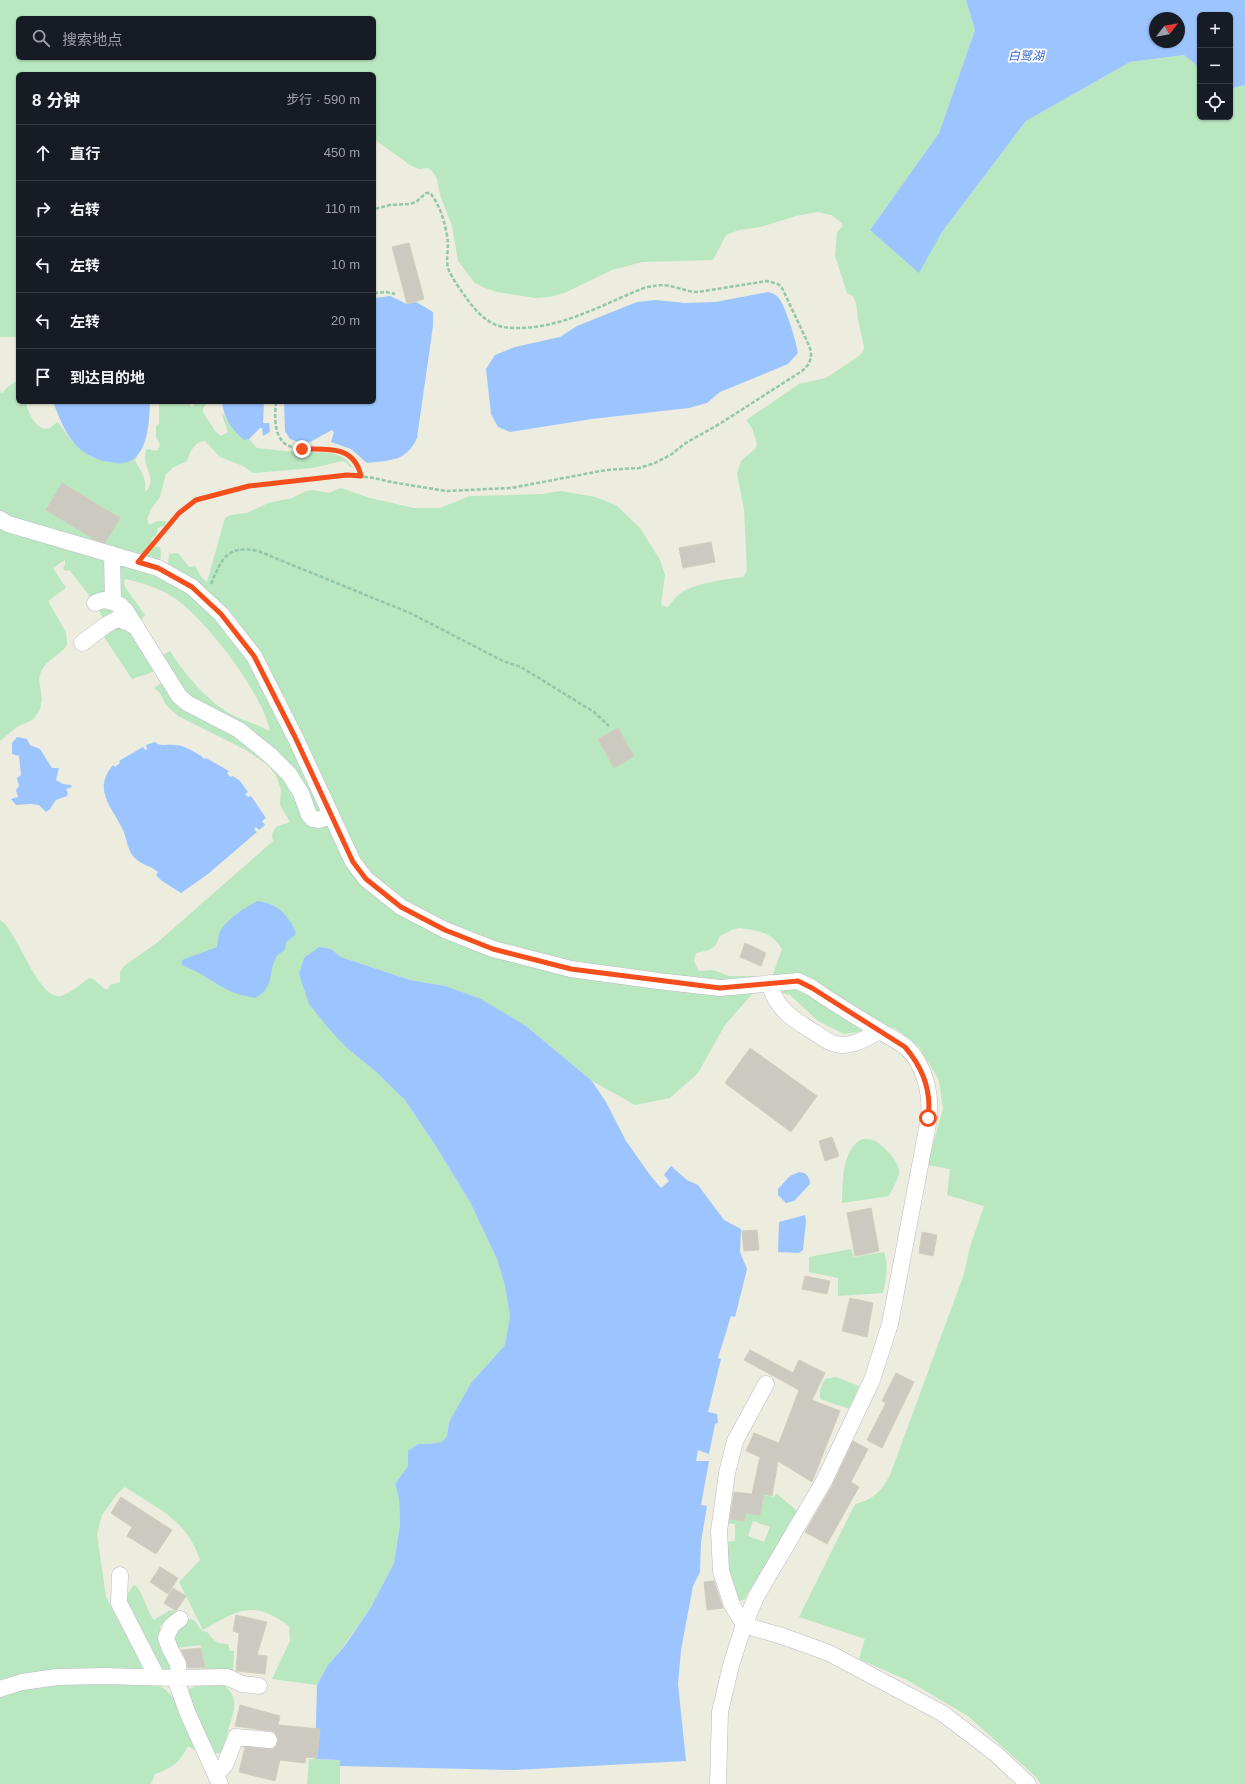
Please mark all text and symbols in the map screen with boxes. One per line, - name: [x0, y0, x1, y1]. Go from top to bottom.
- north arrow: [1149, 12, 1185, 48]
- map controls: [1197, 12, 1233, 120]
- button: +: [1197, 12, 1233, 48]
- search box: [16, 16, 376, 60]
- icon: search: [30, 27, 52, 49]
- text: 搜索地点: [62, 31, 122, 48]
- button: −: [1197, 48, 1233, 84]
- water label: 白鹭湖: [1008, 49, 1046, 63]
- button: locate: [1197, 84, 1233, 120]
- text: 8 分钟: [32, 91, 80, 110]
- text: 步行 · 590 m: [286, 92, 360, 107]
- icon: ahead: [32, 142, 54, 164]
- text: 直行: [70, 145, 100, 162]
- text: 450 m: [324, 145, 360, 160]
- icon: right: [32, 198, 54, 220]
- text: 右转: [70, 201, 100, 218]
- text: 110 m: [325, 201, 360, 216]
- icon: left: [32, 254, 54, 276]
- text: 左转: [70, 257, 100, 274]
- text: 10 m: [331, 257, 360, 272]
- icon: left: [32, 310, 54, 332]
- text: 左转: [70, 313, 100, 330]
- text: 20 m: [331, 313, 360, 328]
- icon: arrive: [32, 366, 54, 388]
- text: 到达目的地: [70, 369, 145, 386]
- route end: [293, 440, 311, 458]
- route start: [919, 1109, 937, 1127]

